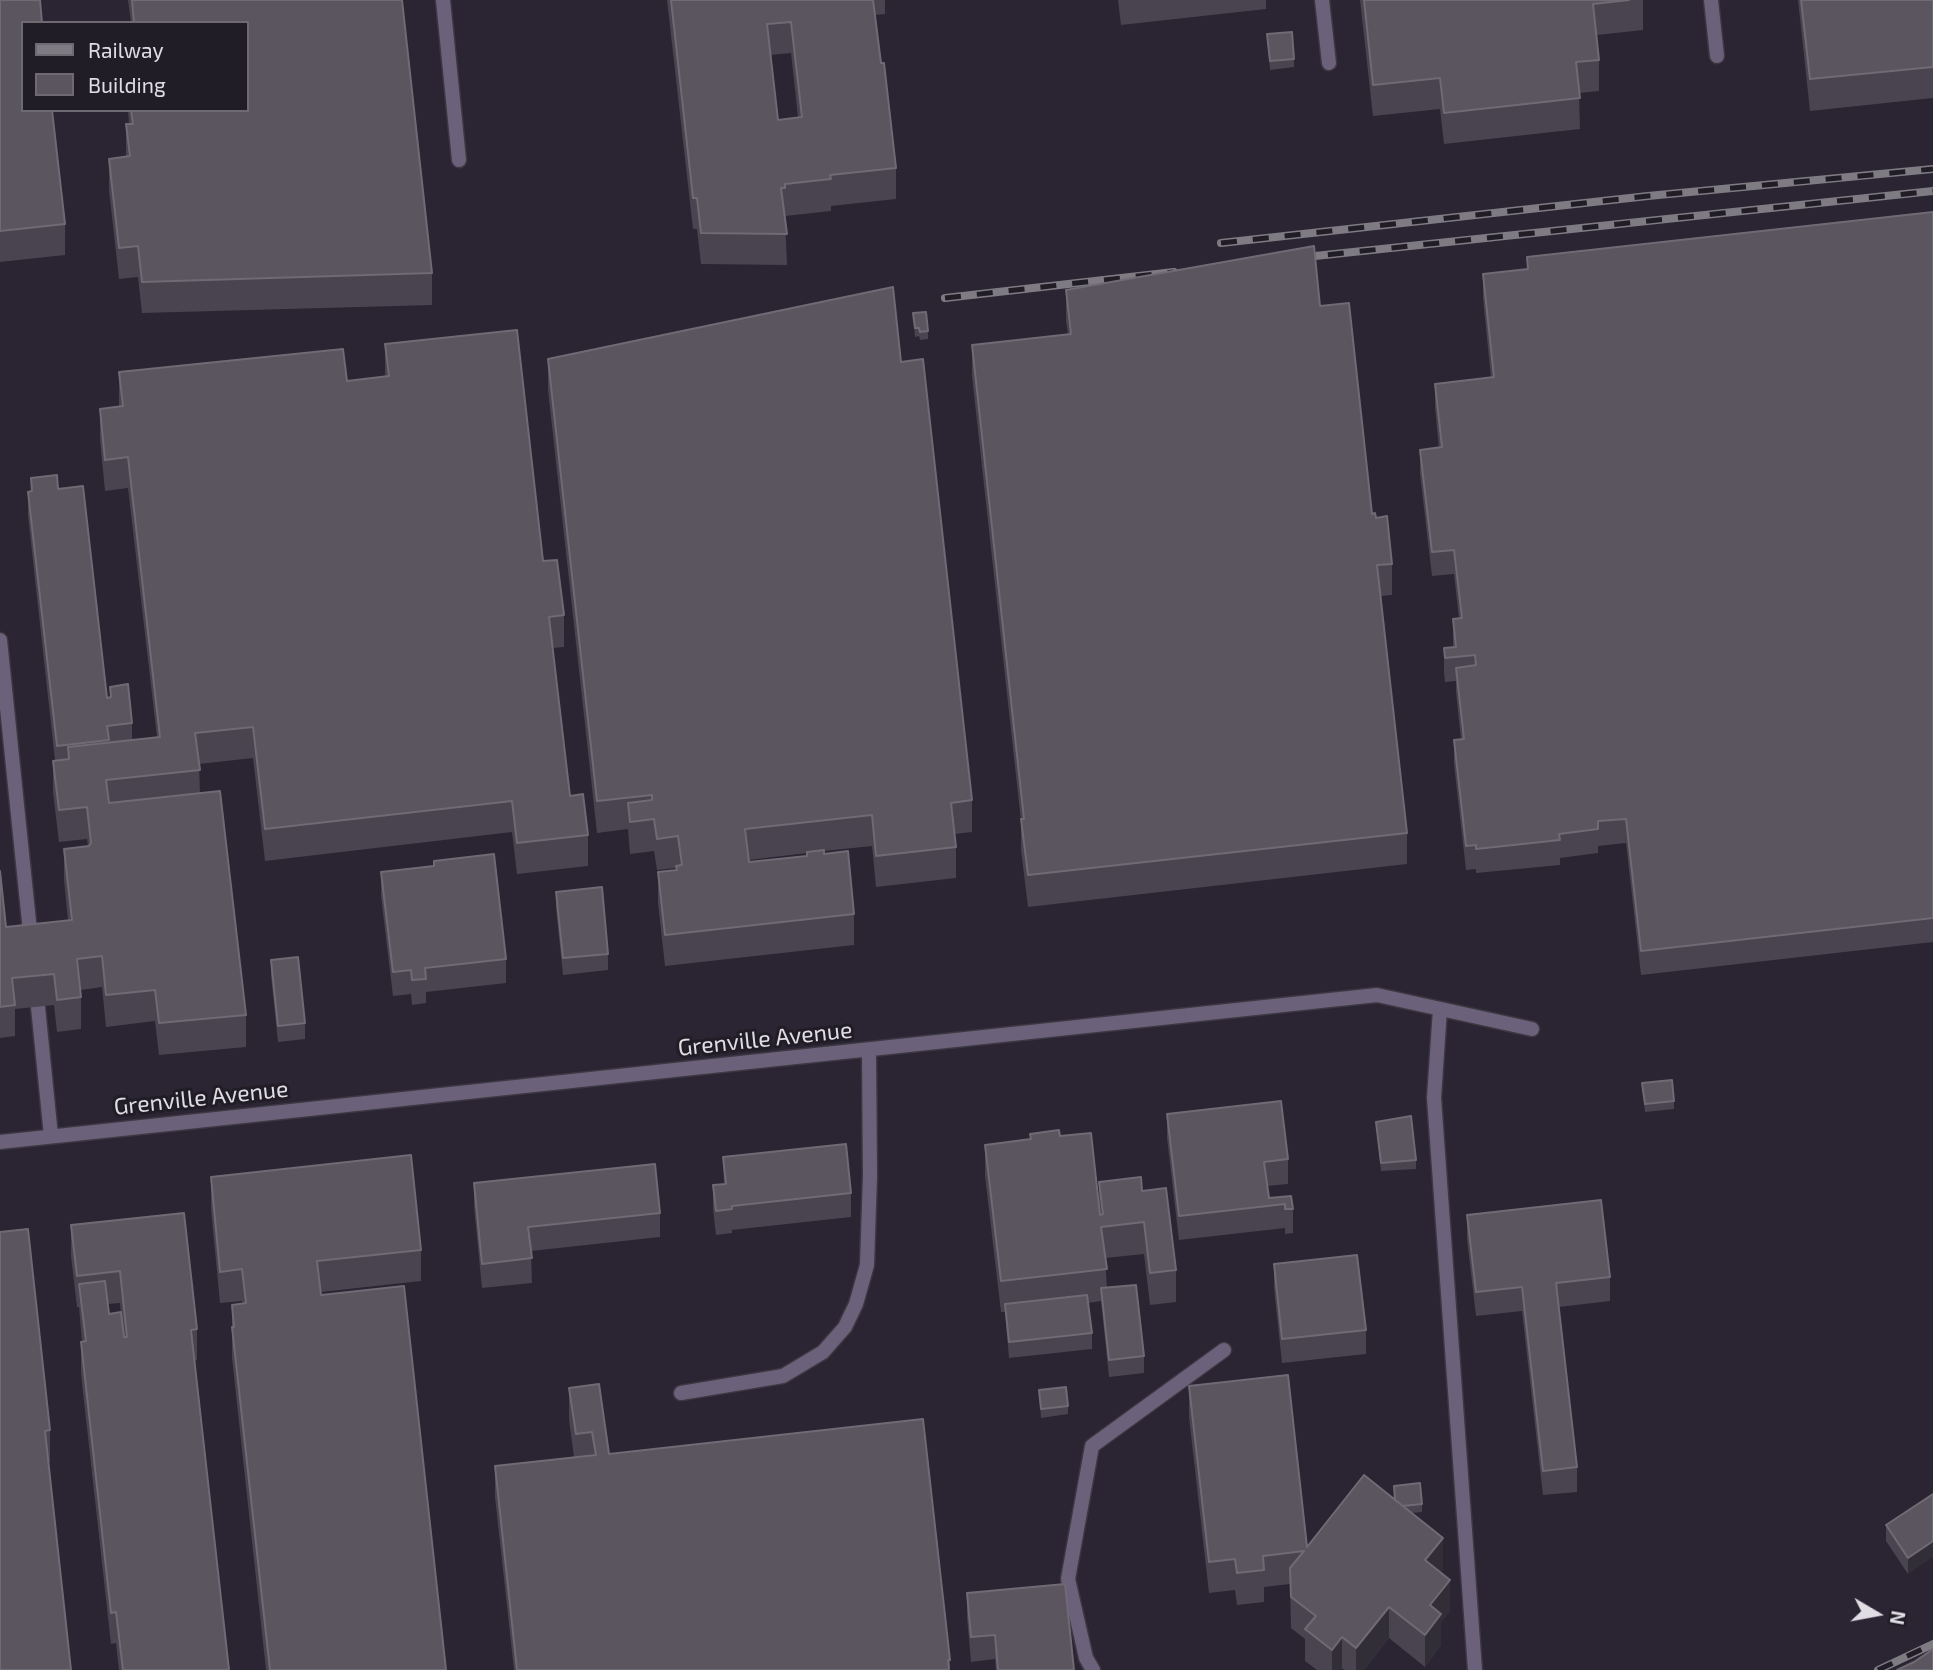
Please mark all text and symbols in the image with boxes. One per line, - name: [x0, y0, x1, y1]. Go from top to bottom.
- legend: [21, 21, 248, 112]
- text: Railway: [88, 37, 164, 62]
- text: Building: [88, 72, 166, 97]
- street label: Grenville Avenue: [676, 1016, 854, 1062]
- street label: Grenville Avenue: [112, 1075, 290, 1121]
- north arrow: [1842, 1579, 1912, 1649]
- text: N: [1886, 1609, 1911, 1626]

